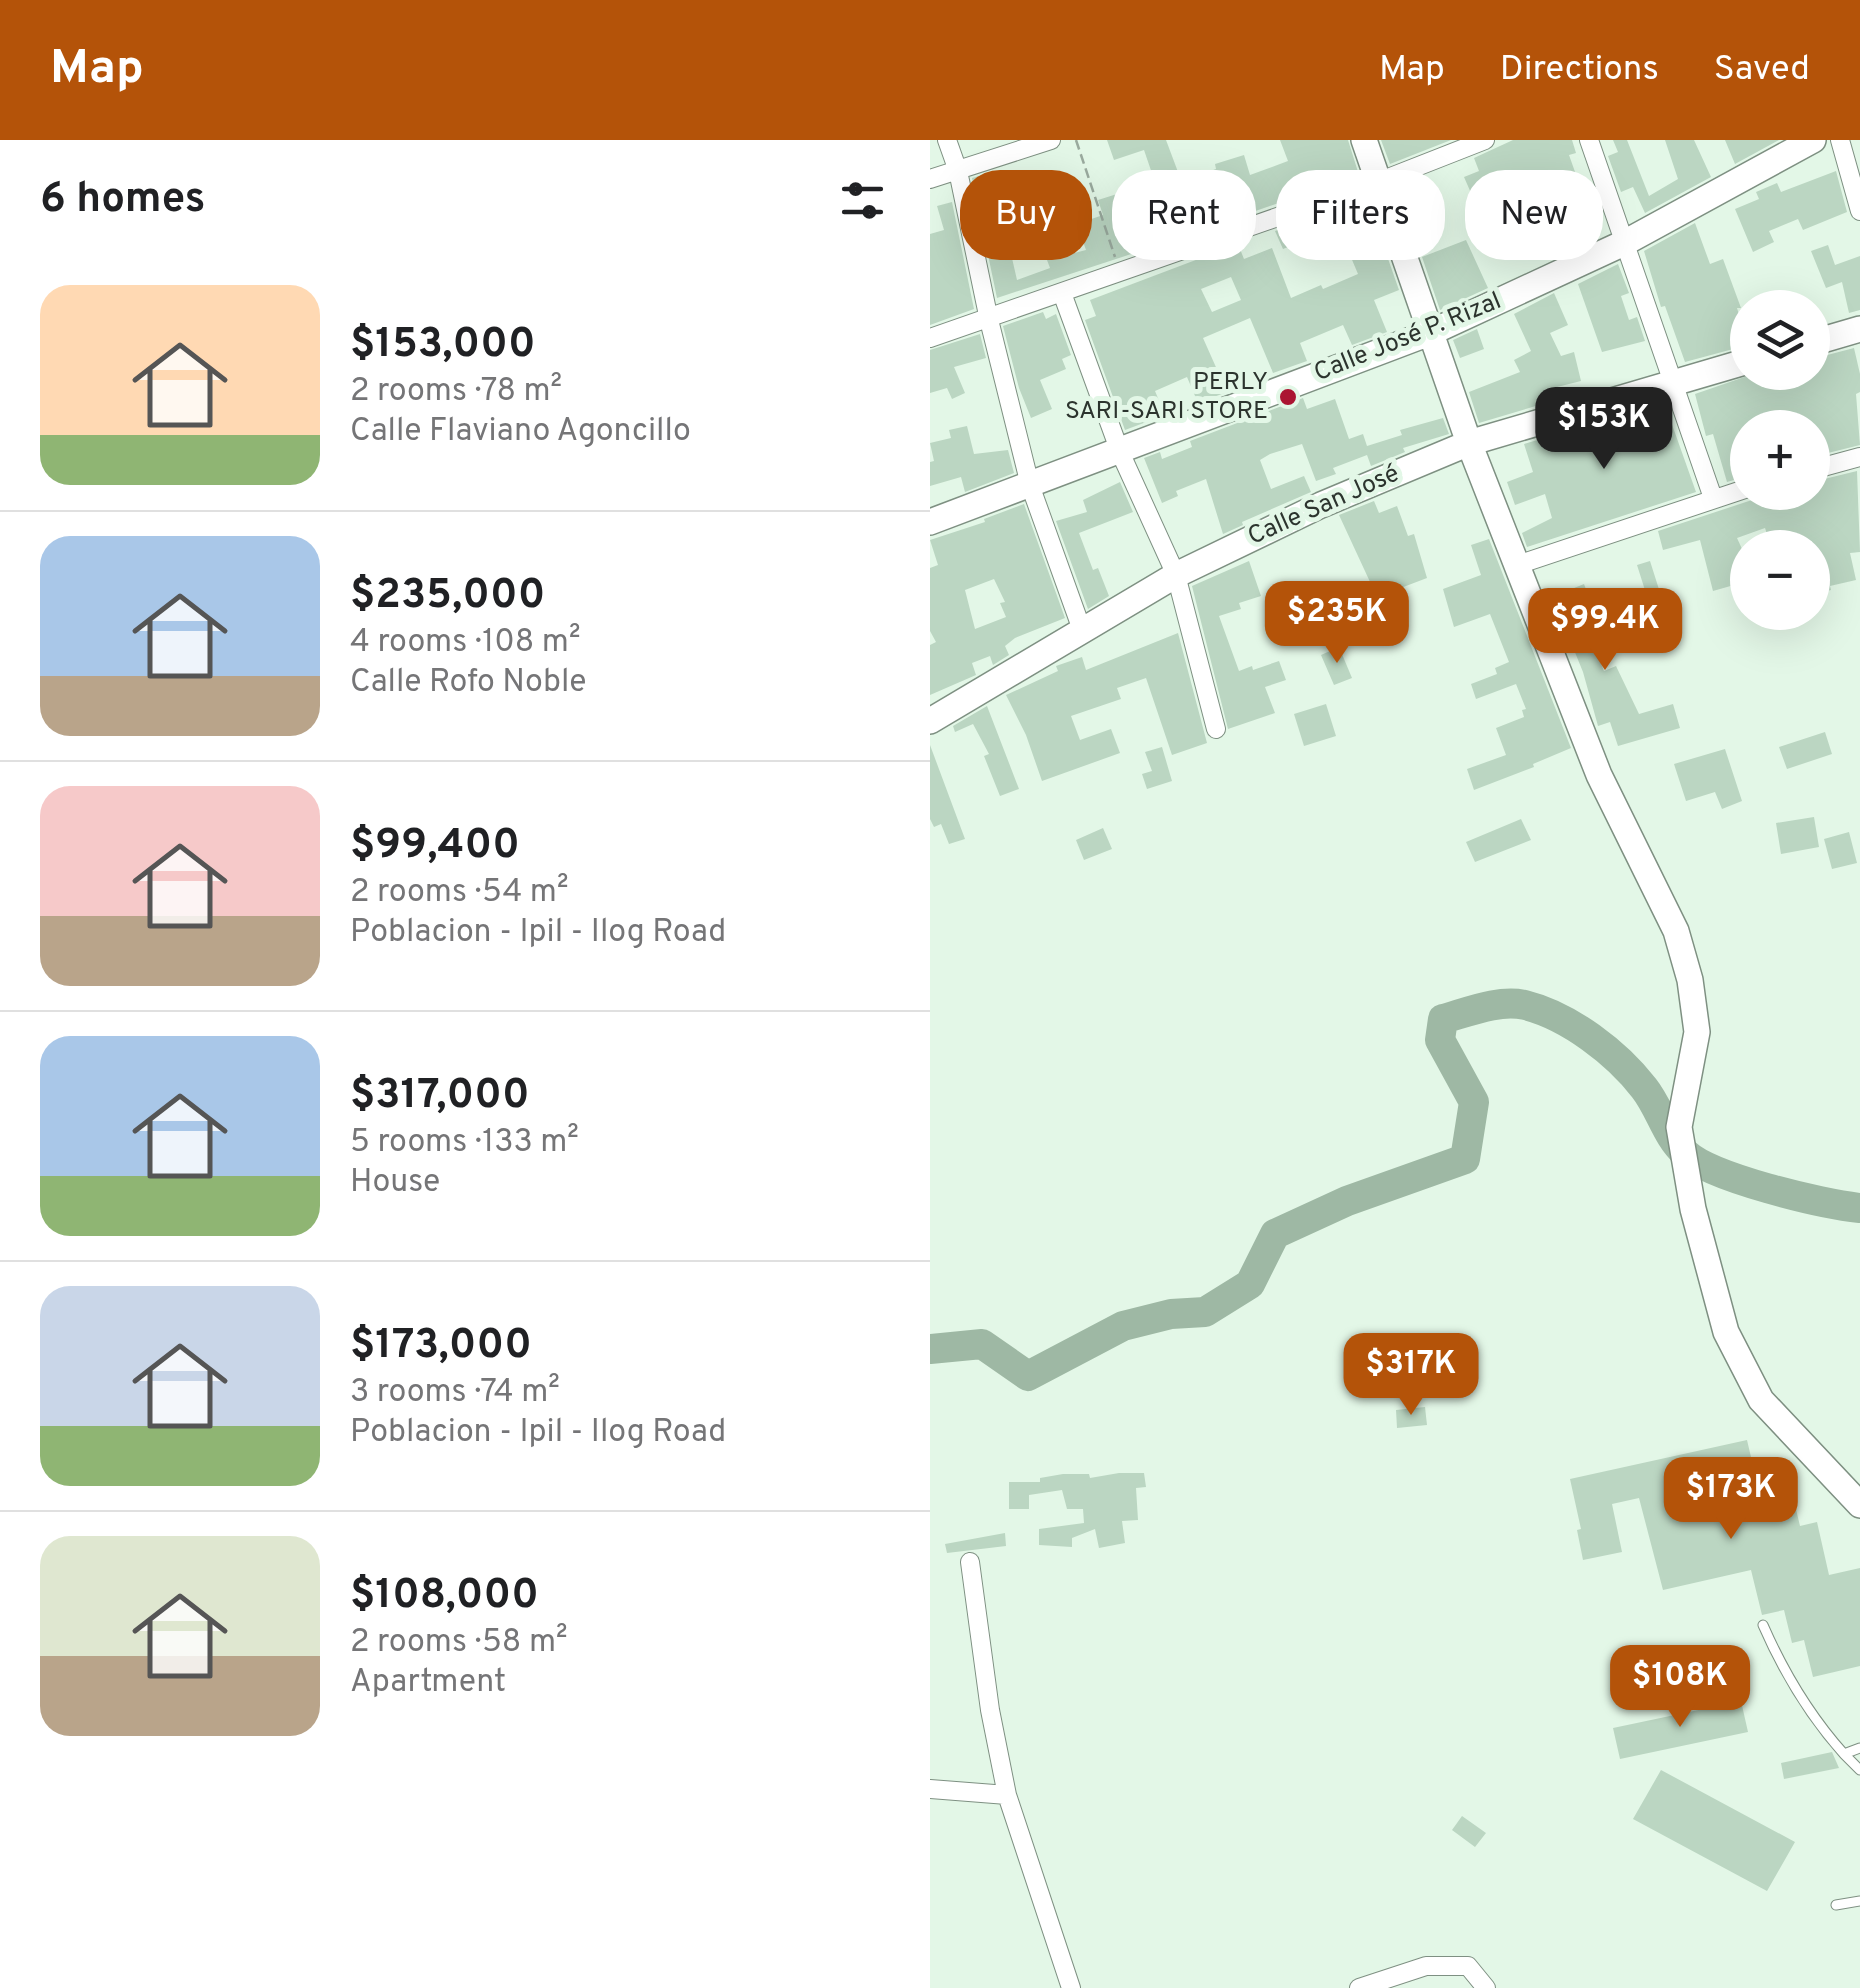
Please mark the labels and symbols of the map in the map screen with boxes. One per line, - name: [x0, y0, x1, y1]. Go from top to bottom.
- street label: Calle José P. Rizal: [1310, 286, 1506, 390]
- place label: PERLY SARI-SARI STORE: [1065, 367, 1268, 428]
- marker: PERLY SARI-SARI STORE: [1277, 386, 1299, 408]
- pin: $153K: [1534, 387, 1674, 472]
- street label: Calle San José: [1243, 458, 1405, 554]
- pin: $235K: [1267, 581, 1407, 666]
- pin: $99.4K: [1524, 588, 1686, 673]
- pin: $317K: [1341, 1333, 1481, 1418]
- pin: $173K: [1661, 1457, 1801, 1542]
- pin: $108K: [1610, 1645, 1750, 1730]

